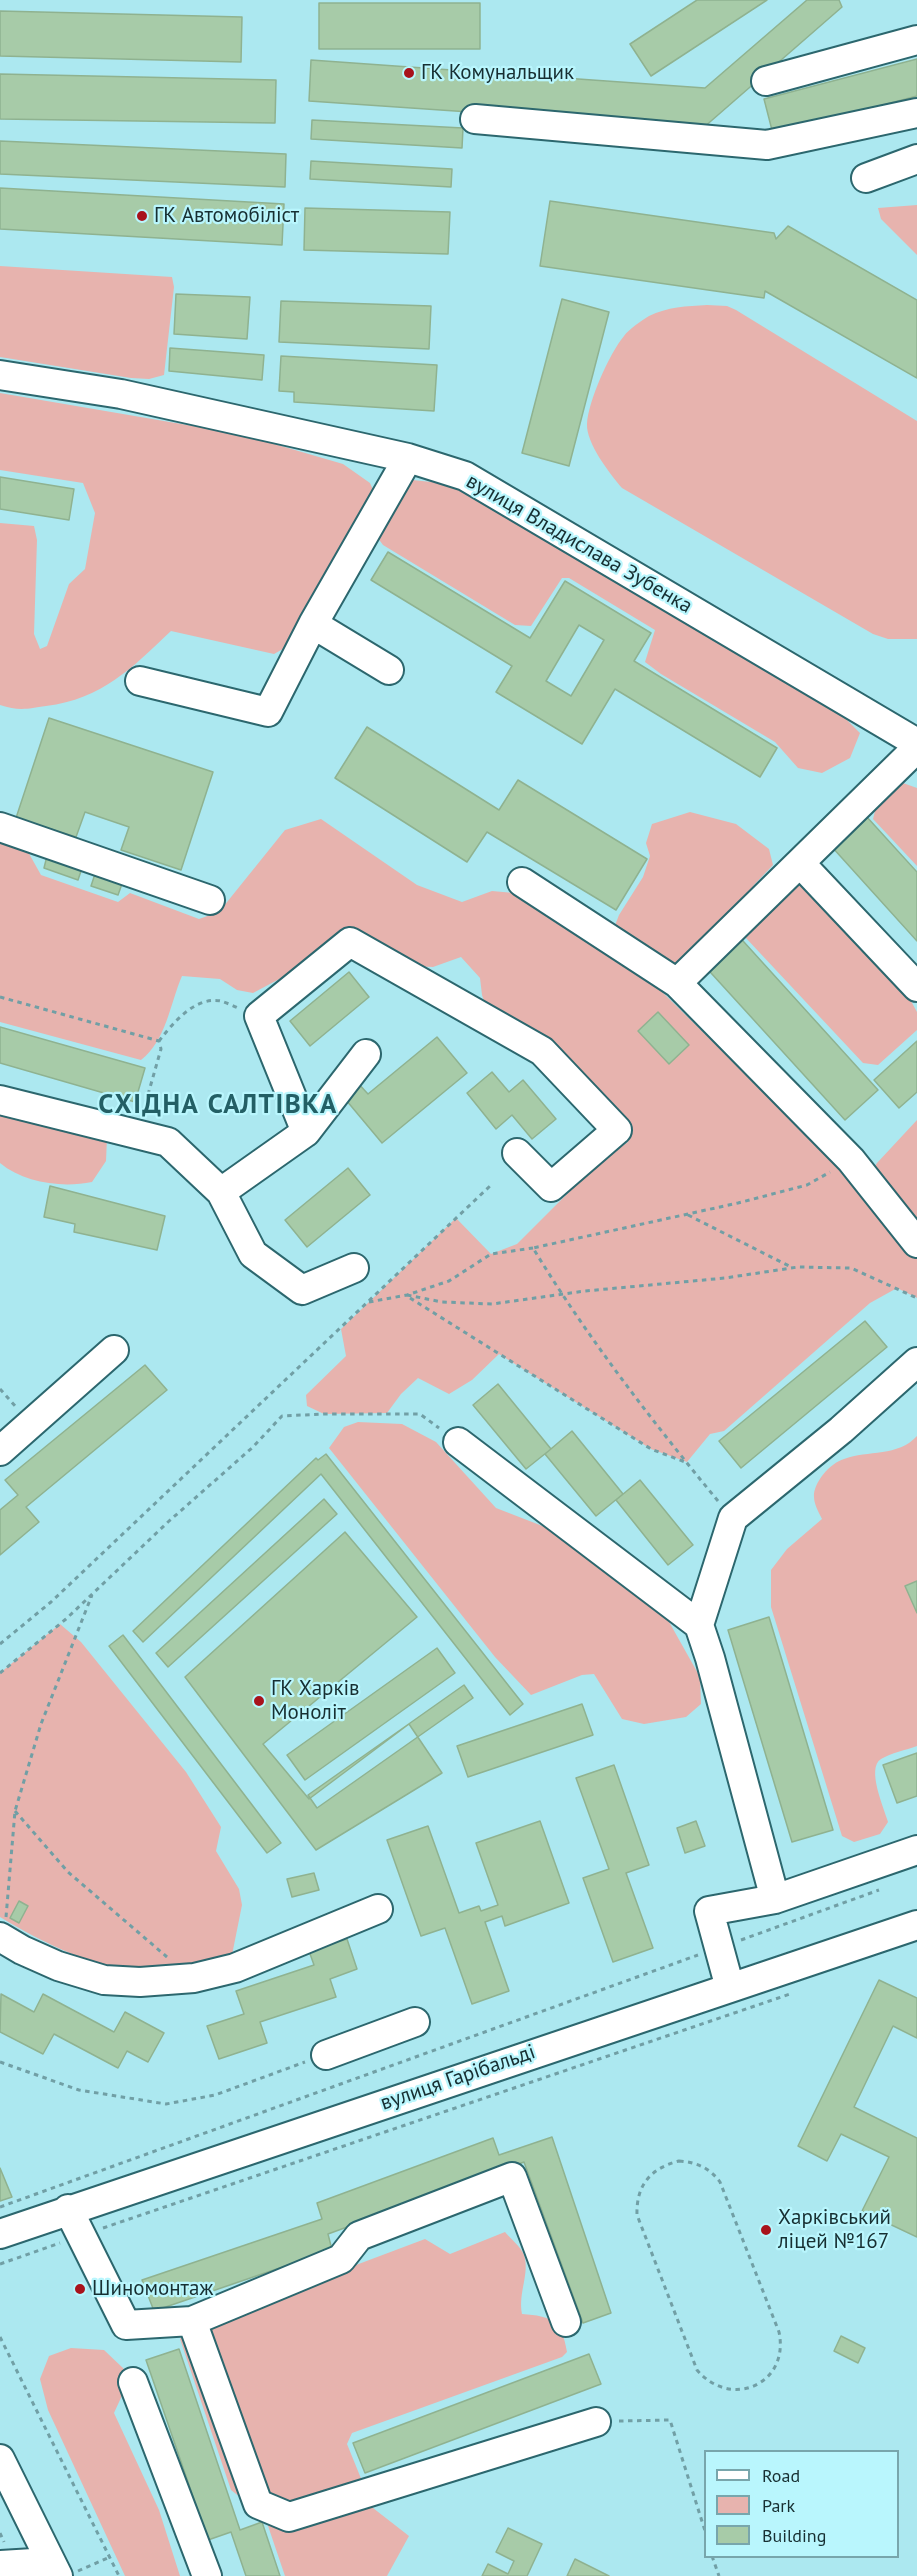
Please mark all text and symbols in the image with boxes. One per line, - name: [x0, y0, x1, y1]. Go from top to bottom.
- place label: ГК Комунальщик: [421, 60, 574, 86]
- marker: ГК Комунальщик: [402, 66, 416, 80]
- place label: ГК Автомобіліст: [154, 203, 299, 229]
- marker: ГК Автомобіліст: [135, 209, 149, 223]
- street label: вулиця Владислава Зубенка: [461, 469, 697, 619]
- district label: СХІДНА САЛТІВКА: [98, 1089, 338, 1121]
- place label: ГК Харків Моноліт: [271, 1676, 360, 1726]
- marker: ГК Харків Моноліт: [252, 1694, 266, 1708]
- street label: вулиця Гарібальді: [377, 2040, 539, 2116]
- place label: Харківський ліцей №167: [778, 2205, 891, 2255]
- marker: Харківський ліцей №167: [759, 2223, 773, 2237]
- place label: Шиномонтаж: [92, 2276, 213, 2302]
- marker: Шиномонтаж: [73, 2282, 87, 2296]
- legend: [704, 2450, 899, 2558]
- text: Road: [762, 2464, 800, 2487]
- text: Park: [762, 2494, 795, 2517]
- text: Building: [762, 2524, 826, 2547]

